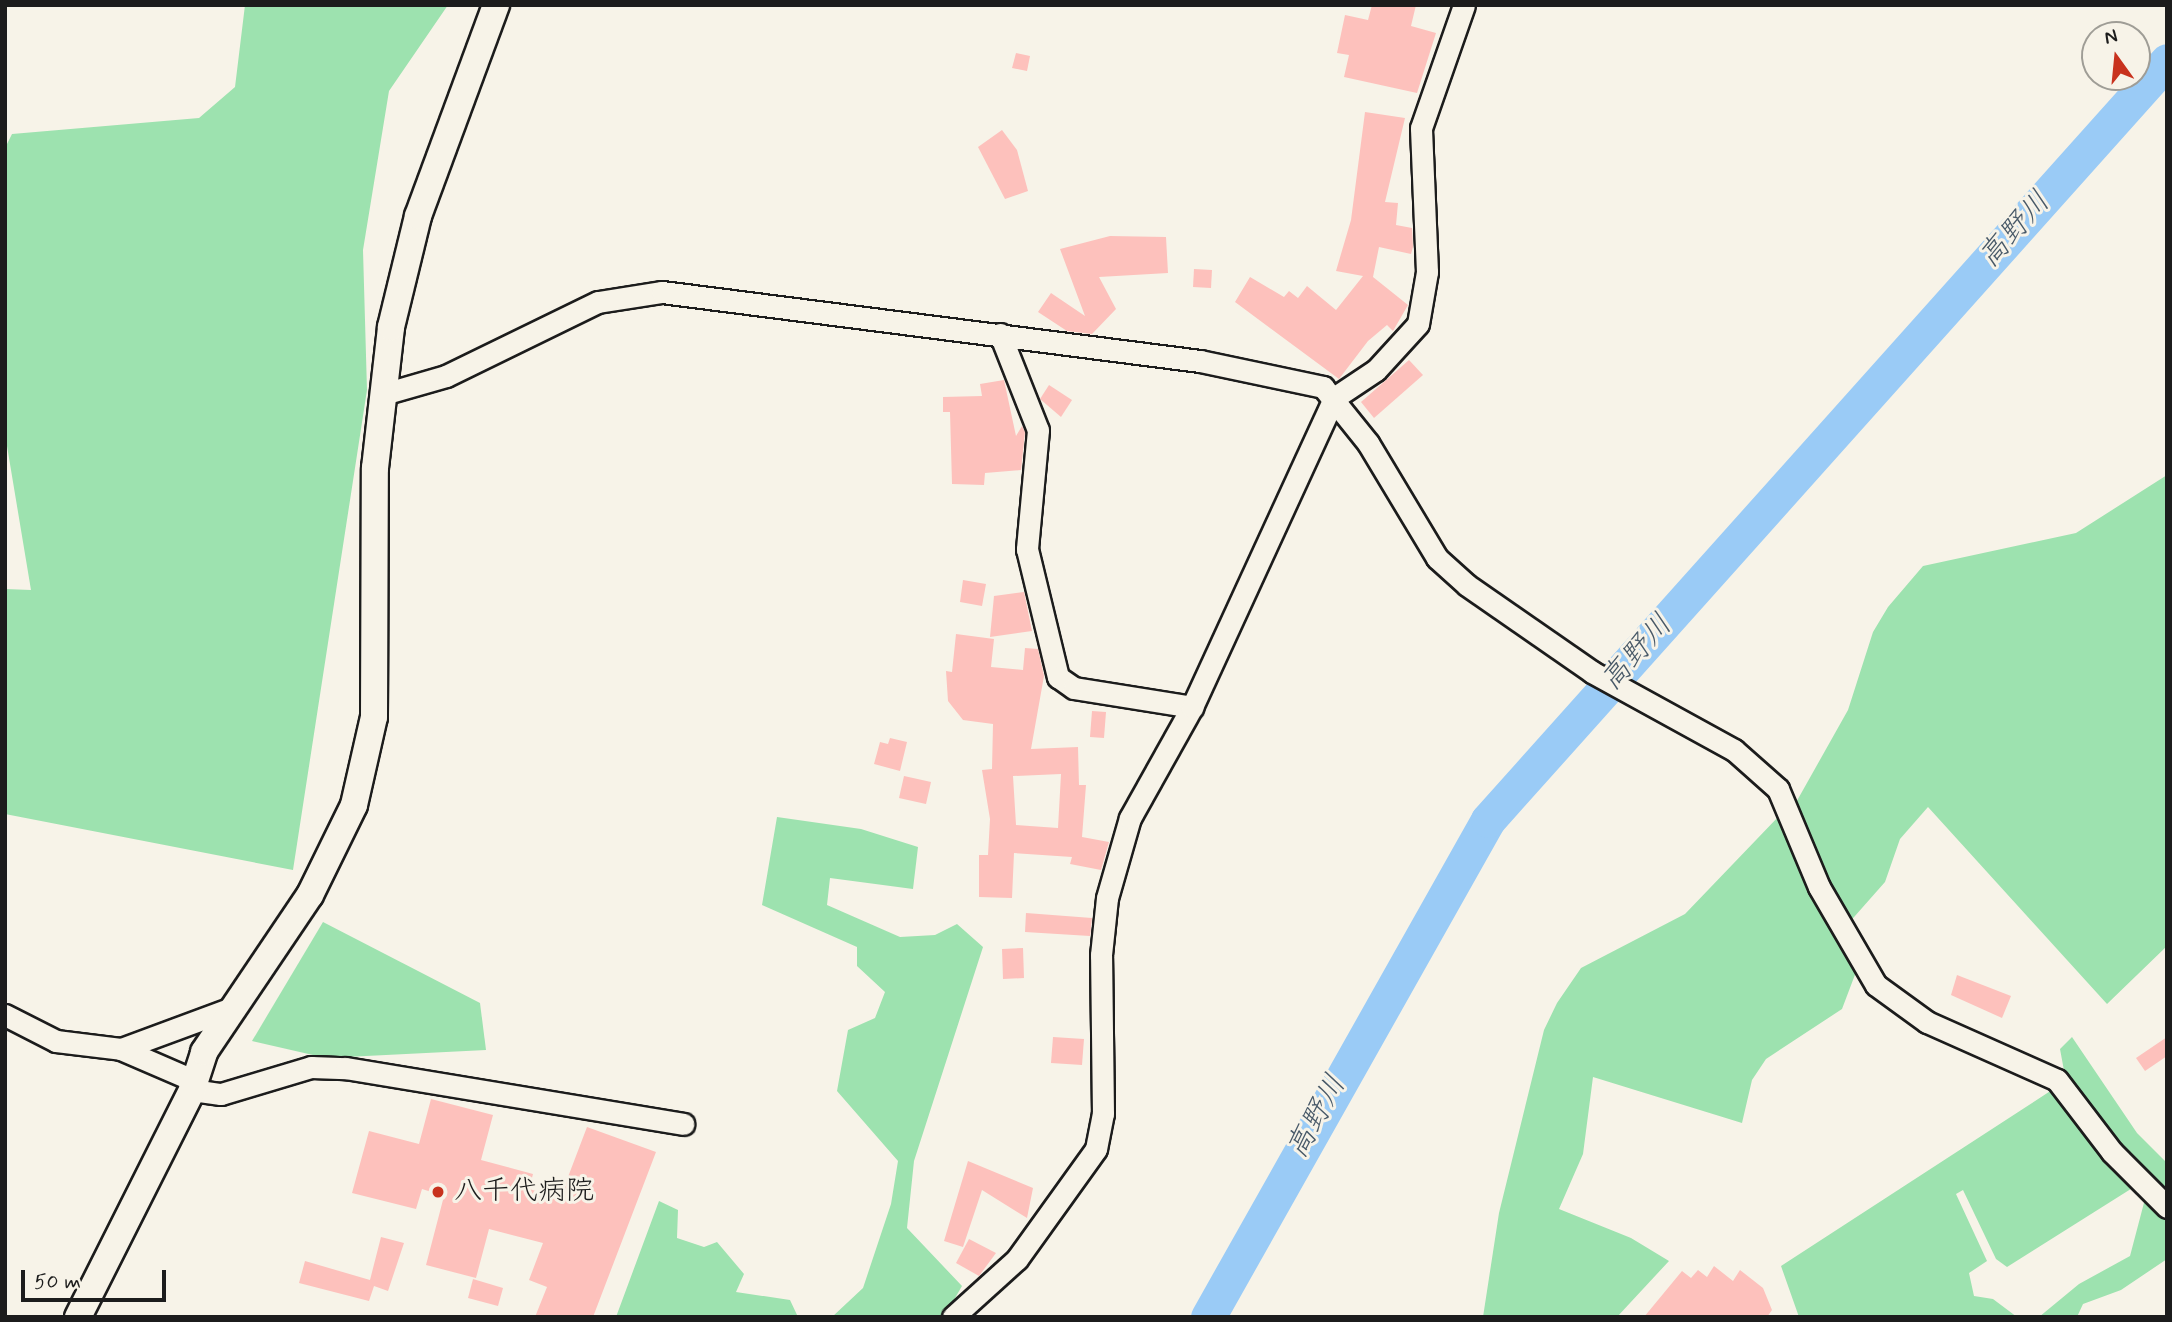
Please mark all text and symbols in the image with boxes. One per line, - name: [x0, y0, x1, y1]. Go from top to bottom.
- north arrow: [2081, 21, 2151, 91]
- text: N: [2102, 23, 2120, 51]
- water label: 高野川: [1972, 185, 2058, 275]
- water label: 高野川: [1594, 608, 1680, 698]
- water label: 高野川: [1279, 1069, 1355, 1165]
- place label: 八千代病院: [454, 1175, 594, 1209]
- marker: 八千代病院: [428, 1182, 448, 1202]
- scale bar: [24, 1256, 170, 1300]
- text: 50 m: [34, 1268, 81, 1296]

